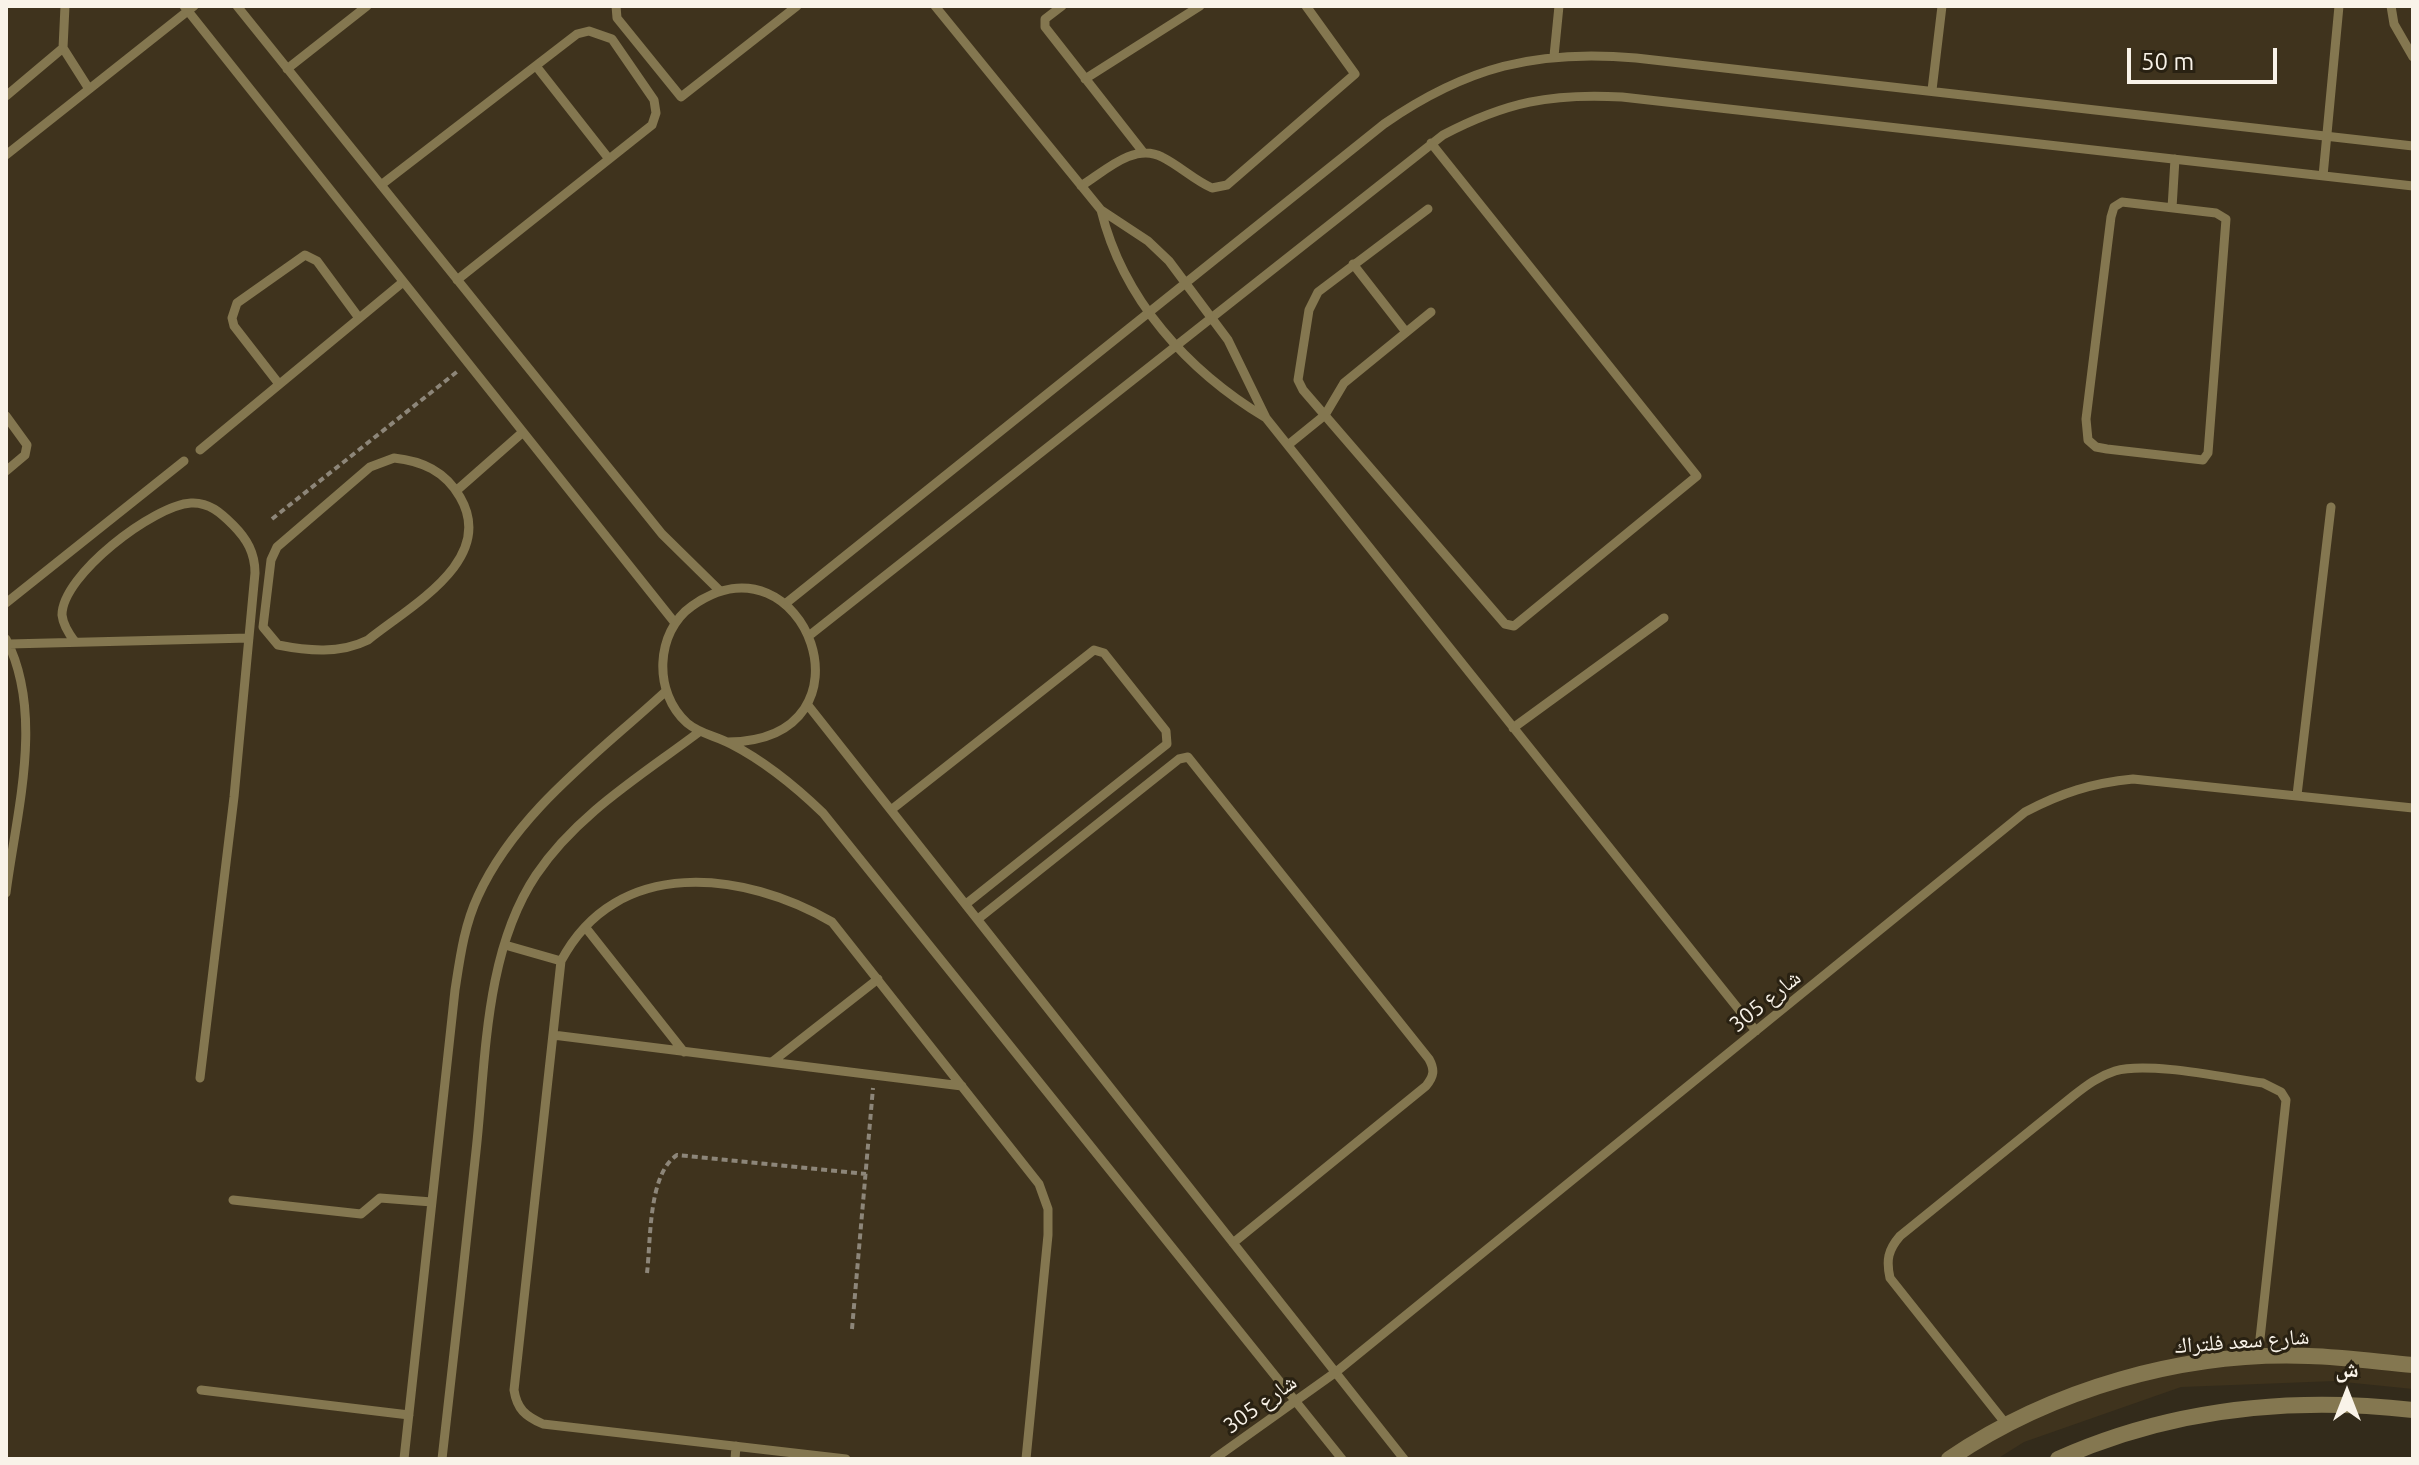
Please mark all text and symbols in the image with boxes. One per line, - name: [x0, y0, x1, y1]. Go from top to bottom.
- scale bar: [2131, 32, 2281, 82]
- text: 50 m: [2141, 48, 2194, 75]
- street label: شارع 305: [1724, 964, 1806, 1038]
- street label: شارع سعد فلتراك: [2174, 1323, 2310, 1359]
- north arrow: [2307, 1353, 2387, 1433]
- text: ش: [2335, 1356, 2359, 1381]
- street label: شارع 305: [1218, 1369, 1302, 1439]

